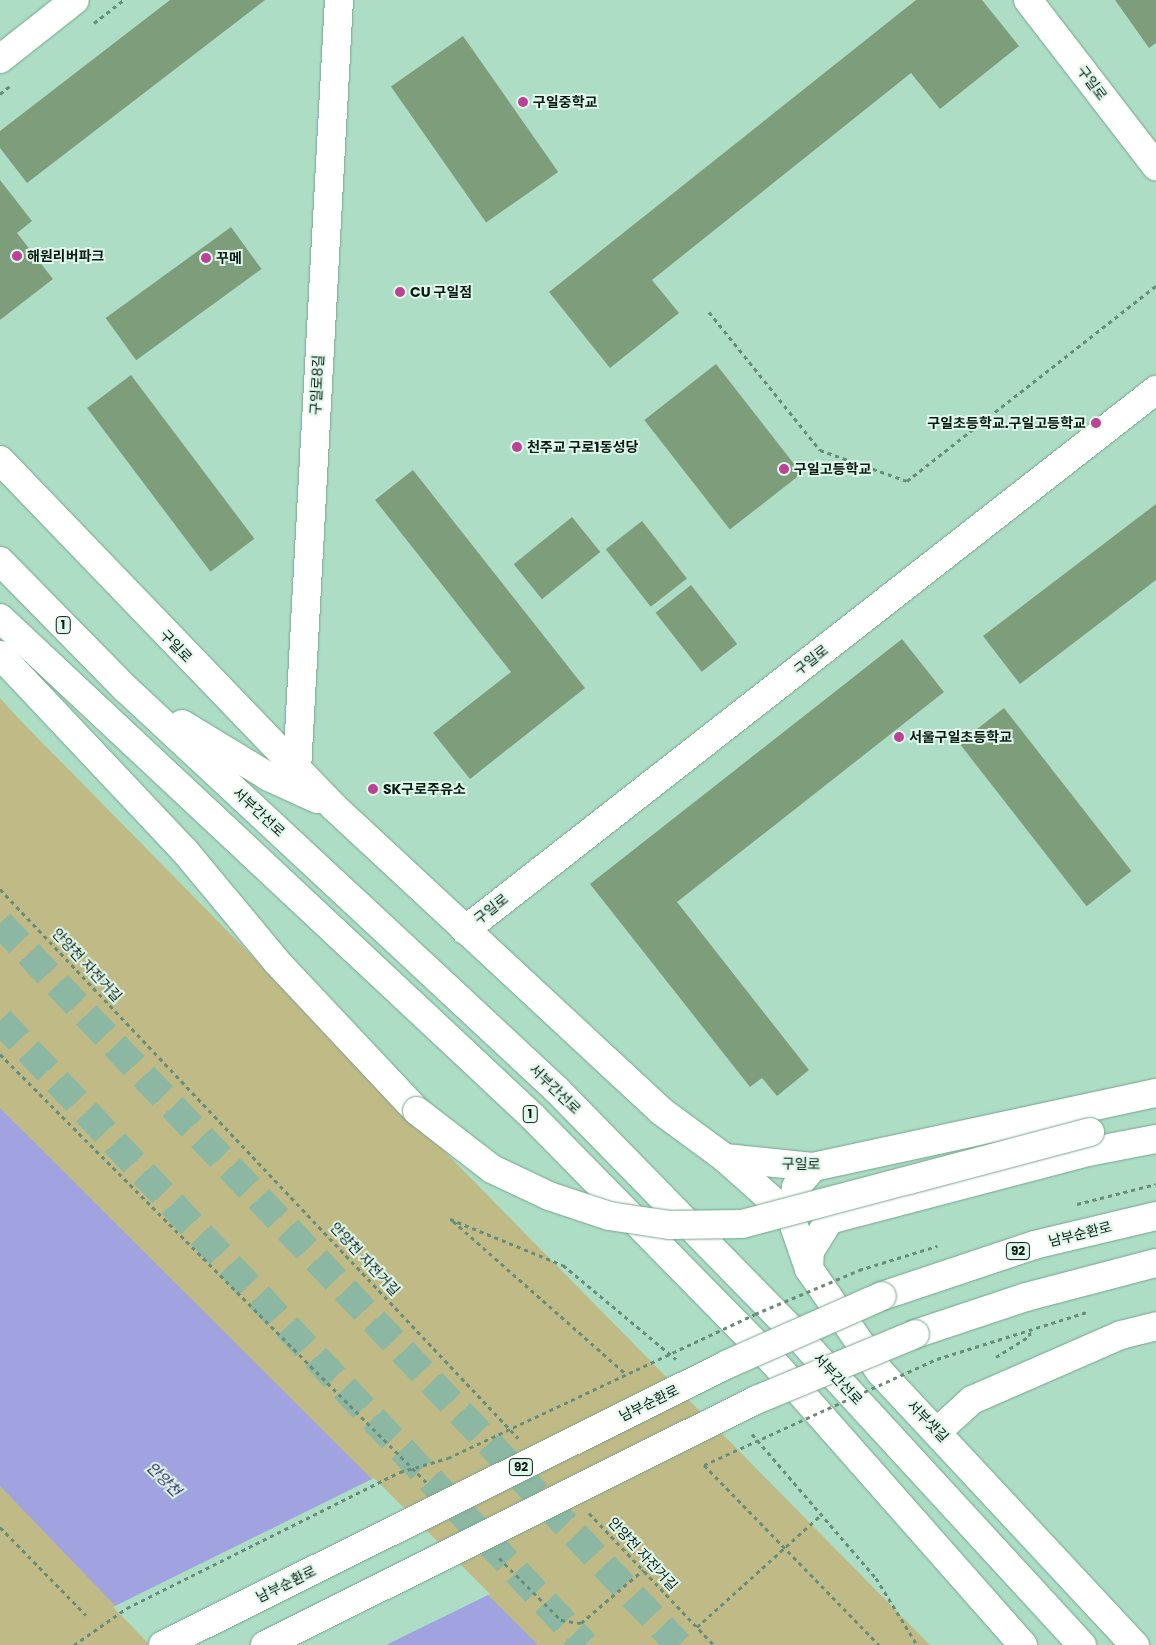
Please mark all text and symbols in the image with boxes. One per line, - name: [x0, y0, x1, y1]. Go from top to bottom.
- street label: 구일로: [1074, 63, 1110, 103]
- place label: 구일중학교: [533, 94, 597, 110]
- marker: 구일중학교: [517, 96, 529, 108]
- place label: 해원리버파크: [27, 248, 104, 264]
- marker: 해원리버파크: [11, 250, 23, 262]
- place label: 꾸메: [216, 250, 242, 266]
- marker: 꾸메: [200, 252, 212, 264]
- place label: CU 구일점: [410, 284, 472, 300]
- marker: CU 구일점: [394, 286, 406, 298]
- street label: 구일로8길: [307, 354, 327, 416]
- place label: 구일초등학교.구일고등학교: [927, 415, 1086, 431]
- marker: 구일초등학교.구일고등학교: [1090, 417, 1102, 429]
- place label: 천주교 구로1동성당: [527, 439, 638, 455]
- marker: 천주교 구로1동성당: [511, 441, 523, 453]
- place label: 구일고등학교: [794, 461, 871, 477]
- marker: 구일고등학교: [778, 463, 790, 475]
- road number: 1: [56, 616, 70, 634]
- street label: 구일로: [157, 626, 195, 666]
- street label: 구일로: [791, 641, 831, 679]
- place label: 서울구일초등학교: [909, 729, 1012, 745]
- marker: 서울구일초등학교: [893, 731, 905, 743]
- place label: SK구로주유소: [383, 781, 466, 797]
- marker: SK구로주유소: [367, 783, 379, 795]
- street label: 서부간선로: [230, 784, 288, 840]
- street label: 구일로: [471, 890, 511, 928]
- street label: 안양천 자전거길: [49, 925, 125, 1005]
- street label: 서부간선로: [526, 1061, 584, 1117]
- road number: 1: [522, 1104, 538, 1124]
- street label: 구일로: [782, 1155, 820, 1173]
- street label: 남부순환로: [1047, 1218, 1113, 1250]
- street label: 안양천 자전거길: [327, 1219, 403, 1299]
- road number: 92: [1006, 1242, 1030, 1260]
- street label: 서부간선로: [810, 1350, 866, 1408]
- street label: 남부순환로: [616, 1381, 682, 1425]
- street label: 서부샛길: [904, 1397, 952, 1445]
- water label: 안양천: [143, 1458, 185, 1500]
- road number: 92: [508, 1458, 534, 1476]
- street label: 안양천 자전거길: [605, 1514, 681, 1594]
- street label: 남부순환로: [253, 1562, 319, 1606]

